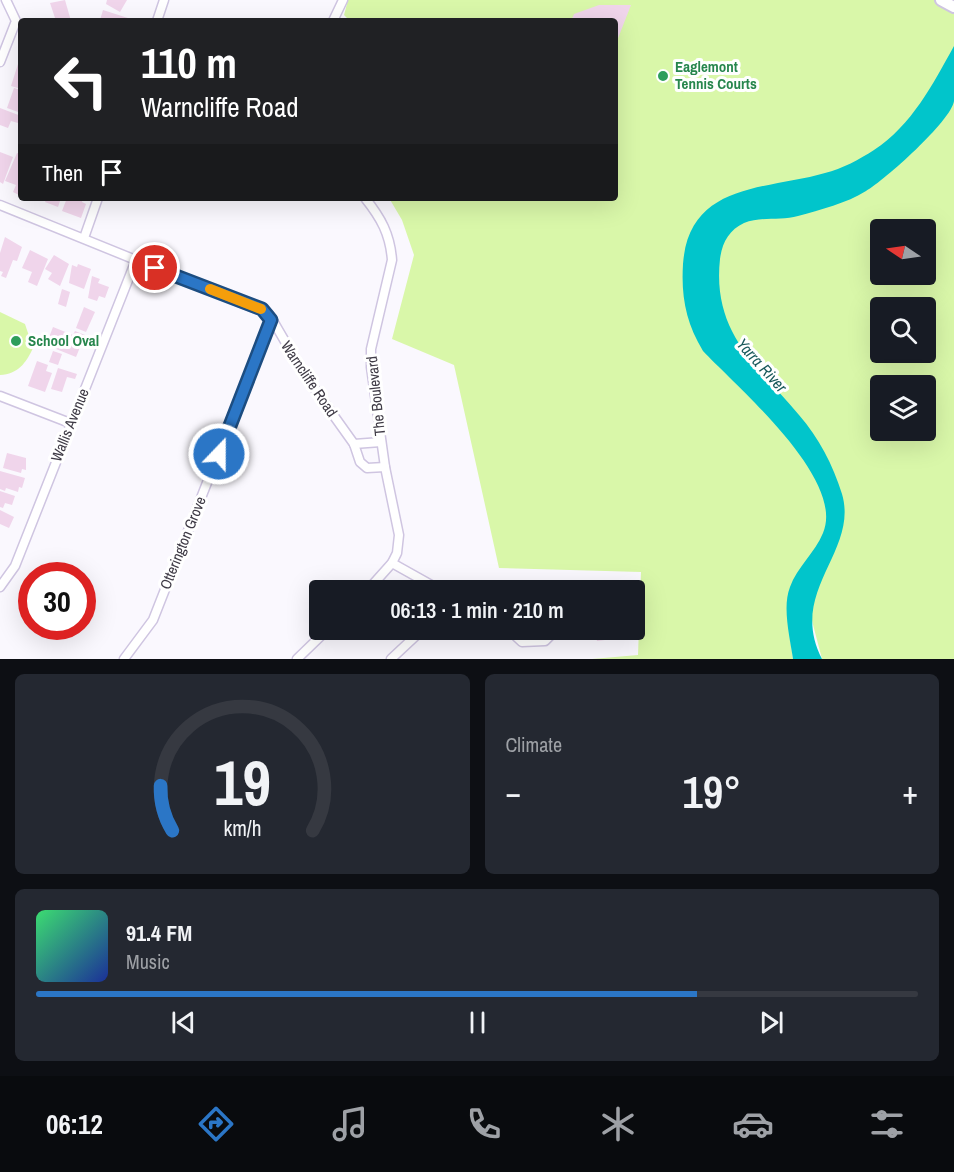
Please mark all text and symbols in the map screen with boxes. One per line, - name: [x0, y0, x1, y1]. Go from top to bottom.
- text: 110 m: [141, 35, 237, 91]
- icon: left: [42, 42, 120, 120]
- place label: Eaglemont Tennis Courts: [675, 56, 757, 94]
- marker: Eaglemont Tennis Courts: [656, 69, 670, 83]
- text: Warncliffe Road: [141, 89, 299, 125]
- icon: arrive: [95, 156, 128, 189]
- text: Then: [42, 158, 83, 188]
- north arrow: [870, 219, 936, 285]
- map controls: [870, 219, 936, 441]
- pin: [129, 242, 180, 293]
- icon: arrive: [138, 251, 171, 284]
- button: search: [870, 297, 936, 363]
- place label: School Oval: [28, 330, 99, 351]
- water label: Yarra River: [732, 333, 793, 397]
- marker: School Oval: [9, 334, 23, 348]
- street label: Warncliffe Road: [276, 337, 343, 421]
- street label: The Boulevard: [361, 355, 390, 437]
- button: layers: [870, 375, 936, 441]
- street label: Wallis Avenue: [45, 385, 94, 465]
- position arrow: [187, 422, 251, 486]
- street label: Otterington Grove: [154, 493, 211, 592]
- speed limit sign: 30: [18, 562, 96, 640]
- text: 06:13 · 1 min · 210 m: [390, 595, 564, 625]
- text: Climate: [506, 731, 562, 758]
- text: 19: [214, 740, 271, 824]
- text: 19°: [682, 761, 741, 822]
- text: −: [506, 770, 521, 814]
- text: +: [902, 770, 918, 814]
- text: km/h: [223, 814, 261, 843]
- text: 91.4 FM: [126, 918, 192, 948]
- text: Music: [126, 948, 170, 975]
- icon: previous: [167, 1006, 200, 1039]
- icon: pause: [461, 1006, 494, 1039]
- icon: next: [755, 1006, 788, 1039]
- icon: directions: [195, 1103, 237, 1145]
- icon: music: [329, 1103, 371, 1145]
- icon: phone: [463, 1103, 505, 1145]
- icon: climate: [597, 1103, 639, 1145]
- icon: car: [732, 1103, 774, 1145]
- icon: filters: [866, 1103, 908, 1145]
- text: 06:12: [46, 1106, 103, 1142]

